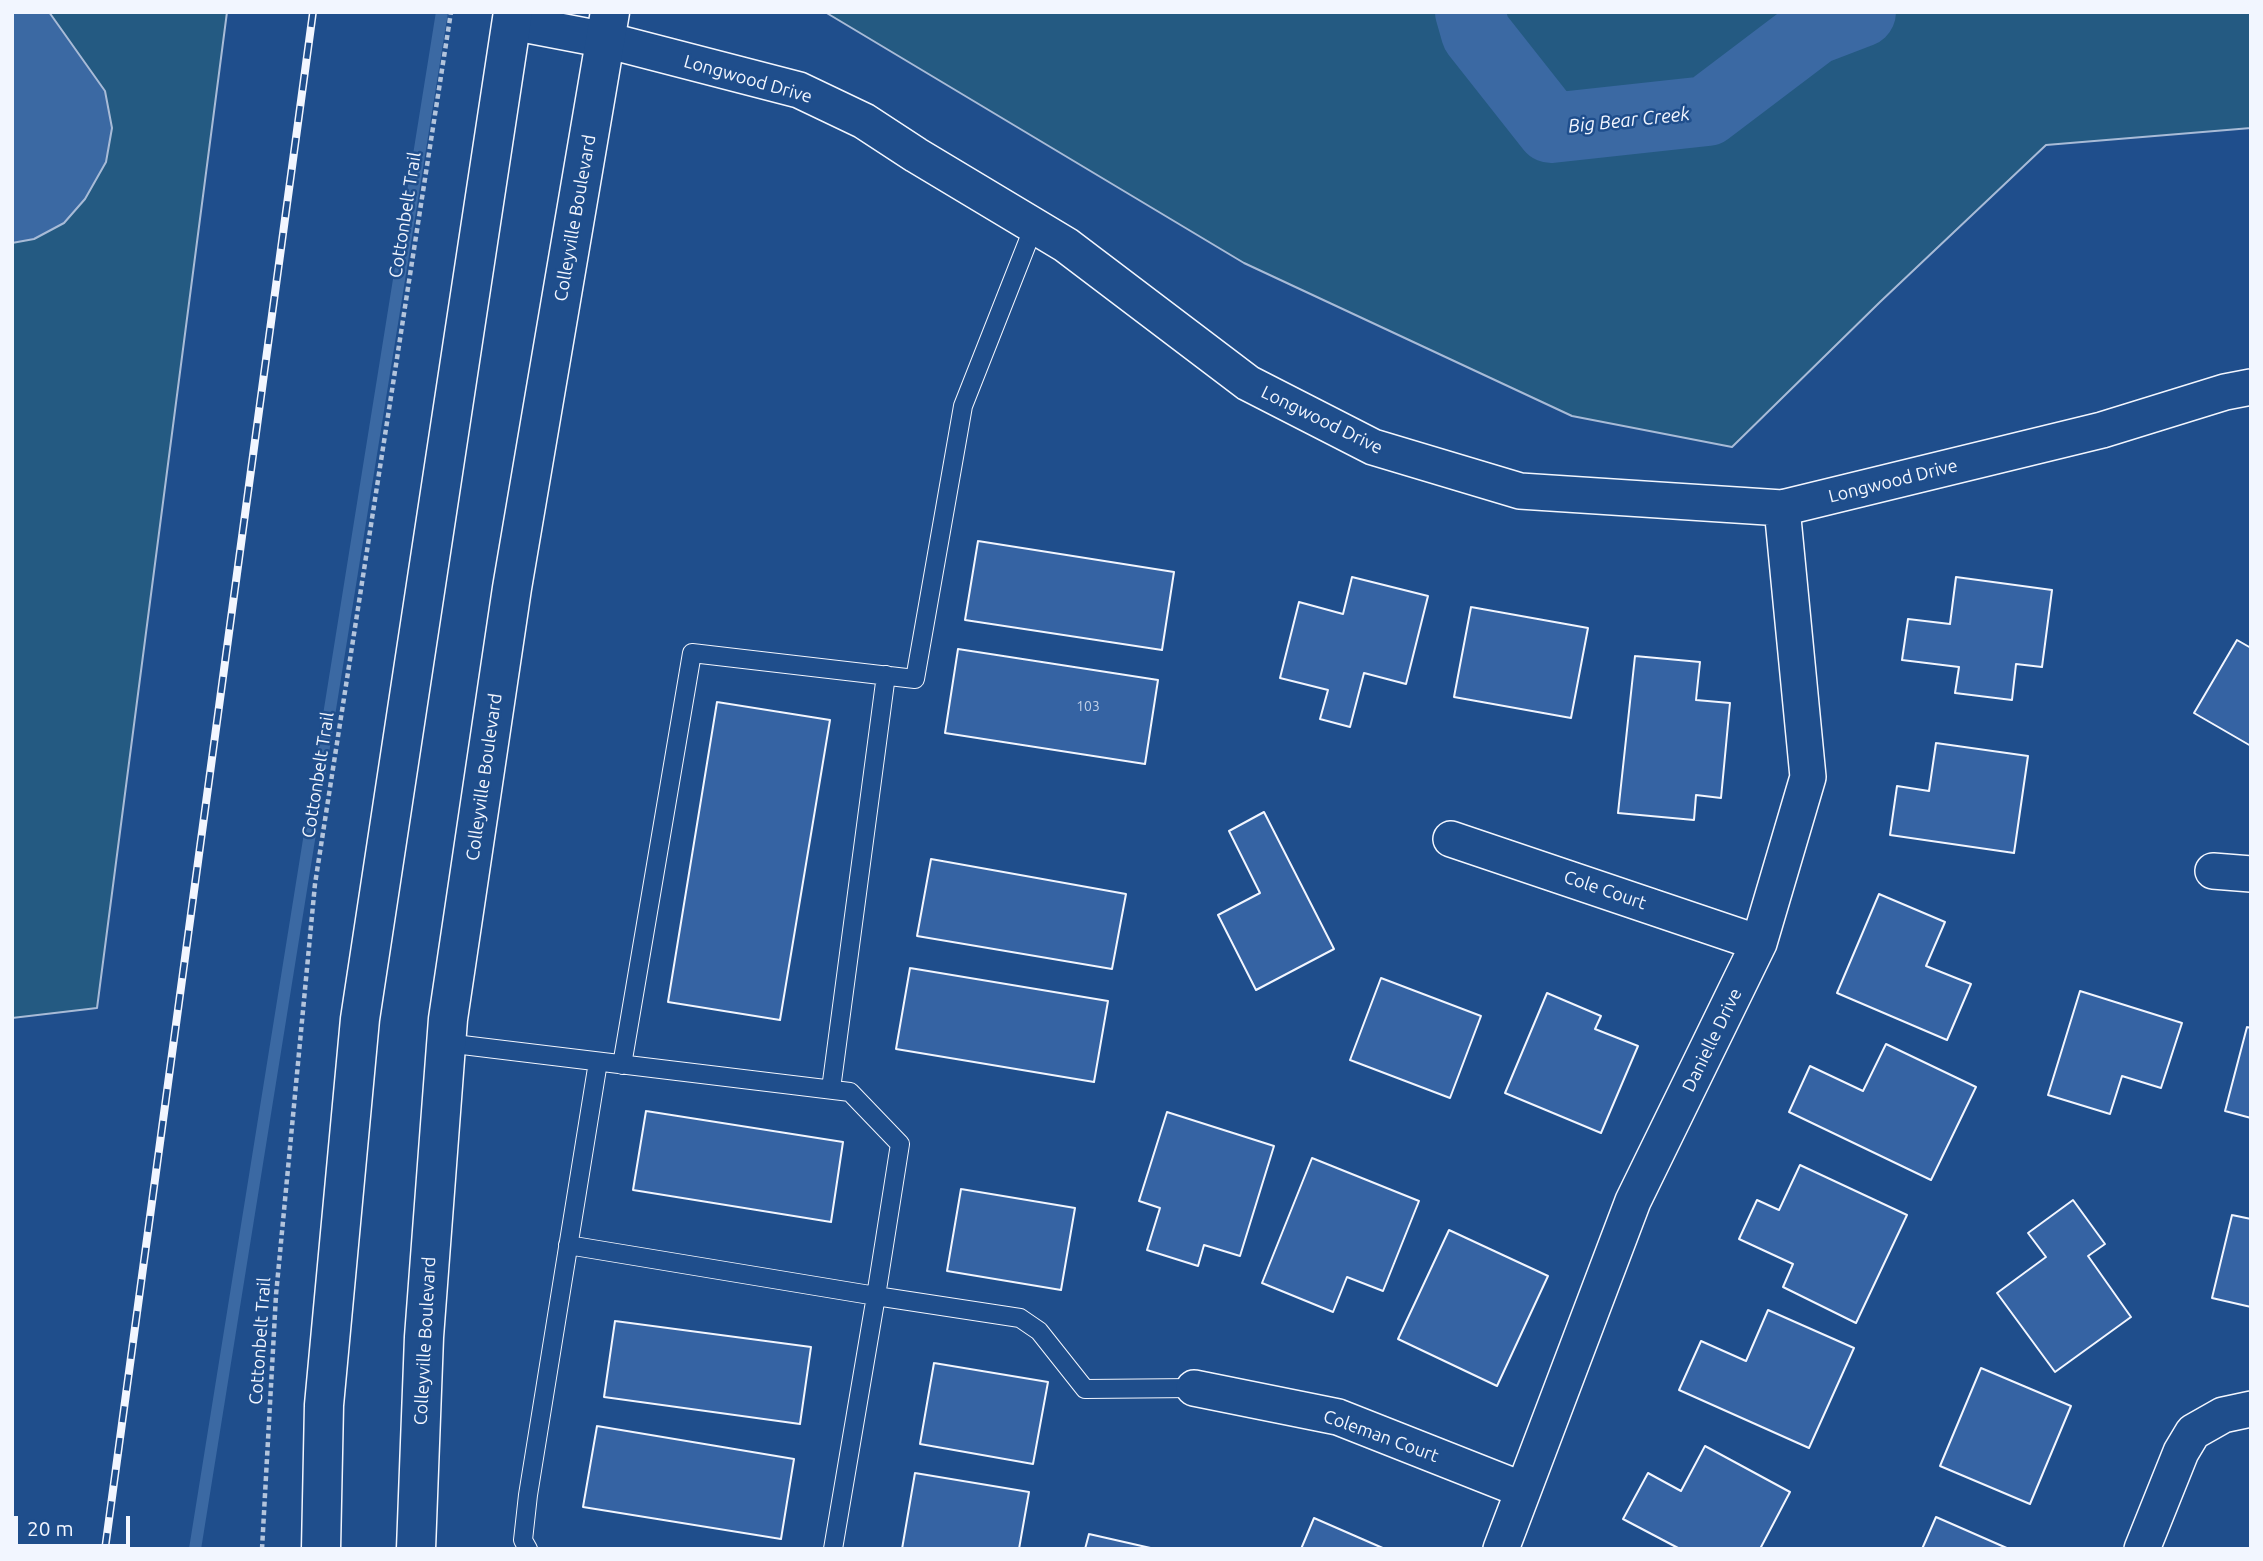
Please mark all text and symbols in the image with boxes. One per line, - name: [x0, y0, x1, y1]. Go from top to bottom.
- street label: Longwood Drive: [681, 50, 815, 108]
- water label: Big Bear Creek: [1567, 102, 1691, 138]
- street label: Colleyville Boulevard: [550, 133, 600, 303]
- street label: Cottonbelt Trail: [384, 150, 426, 280]
- street label: Longwood Drive: [1258, 381, 1386, 459]
- street label: Longwood Drive: [1826, 454, 1960, 508]
- street label: Colleyville Boulevard: [462, 692, 506, 862]
- house number: 103: [1076, 698, 1100, 714]
- street label: Cottonbelt Trail: [297, 710, 339, 840]
- street label: Cole Court: [1561, 866, 1649, 914]
- street label: Danielle Drive: [1678, 985, 1746, 1095]
- street label: Colleyville Boulevard: [410, 1256, 440, 1426]
- street label: Cottonbelt Trail: [245, 1277, 275, 1405]
- street label: Coleman Court: [1320, 1405, 1442, 1467]
- scale bar: [18, 1502, 133, 1546]
- text: 20 m: [27, 1516, 74, 1540]

